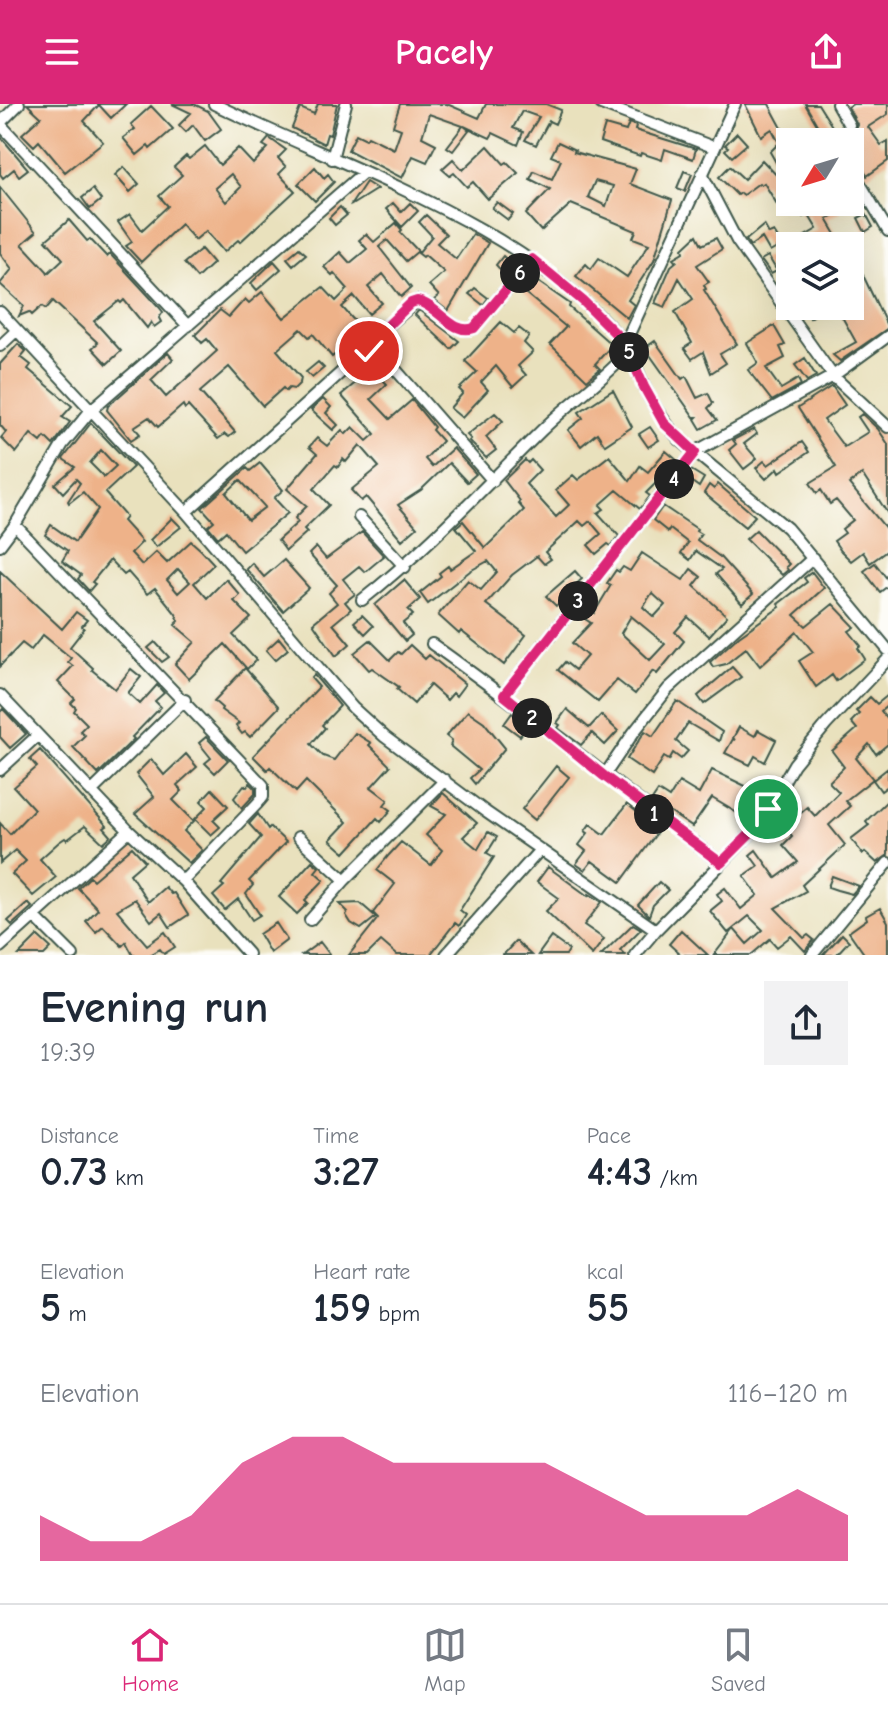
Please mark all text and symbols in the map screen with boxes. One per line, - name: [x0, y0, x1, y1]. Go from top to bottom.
- icon: menu: [40, 30, 84, 74]
- icon: share: [804, 30, 848, 74]
- text: Pacely: [395, 32, 493, 73]
- north arrow: [776, 128, 864, 216]
- map controls: [776, 128, 864, 320]
- button: layers: [776, 232, 864, 320]
- pin: 6: [500, 253, 540, 293]
- text: 6: [514, 260, 526, 286]
- pin: [335, 317, 403, 385]
- icon: check: [347, 329, 391, 373]
- pin: 5: [609, 332, 649, 372]
- text: 5: [623, 339, 635, 365]
- pin: 4: [654, 459, 694, 499]
- text: 4: [669, 466, 679, 492]
- pin: 3: [558, 581, 598, 621]
- text: 3: [573, 588, 583, 614]
- pin: 2: [512, 698, 552, 738]
- text: 2: [527, 705, 537, 731]
- pin: [734, 775, 802, 843]
- icon: arrive: [746, 787, 790, 831]
- pin: 1: [634, 794, 674, 834]
- text: 1: [650, 801, 658, 827]
- button: share: [764, 981, 848, 1065]
- text: Evening run: [40, 982, 268, 1033]
- text: 19:39: [40, 1038, 96, 1068]
- text: Distance: [40, 1123, 119, 1149]
- text: Time: [313, 1123, 359, 1149]
- text: Pace: [587, 1123, 631, 1149]
- text: 0.73: [40, 1149, 108, 1195]
- text: 3:27: [313, 1149, 379, 1195]
- text: 4:43: [587, 1149, 652, 1195]
- text: km: [108, 1165, 144, 1191]
- text: /km: [652, 1165, 698, 1191]
- text: Elevation: [40, 1259, 124, 1285]
- text: Heart rate: [313, 1259, 410, 1285]
- text: kcal: [587, 1259, 624, 1285]
- text: 5: [40, 1285, 61, 1331]
- text: 159: [313, 1285, 371, 1331]
- text: 55: [587, 1285, 629, 1331]
- text: m: [61, 1301, 87, 1327]
- text: bpm: [371, 1301, 420, 1327]
- text: Elevation: [40, 1379, 140, 1409]
- text: 116–120 m: [728, 1379, 848, 1409]
- tab: Home: [122, 1623, 179, 1697]
- tab: Map: [423, 1623, 467, 1697]
- tab: Saved: [711, 1623, 766, 1697]

